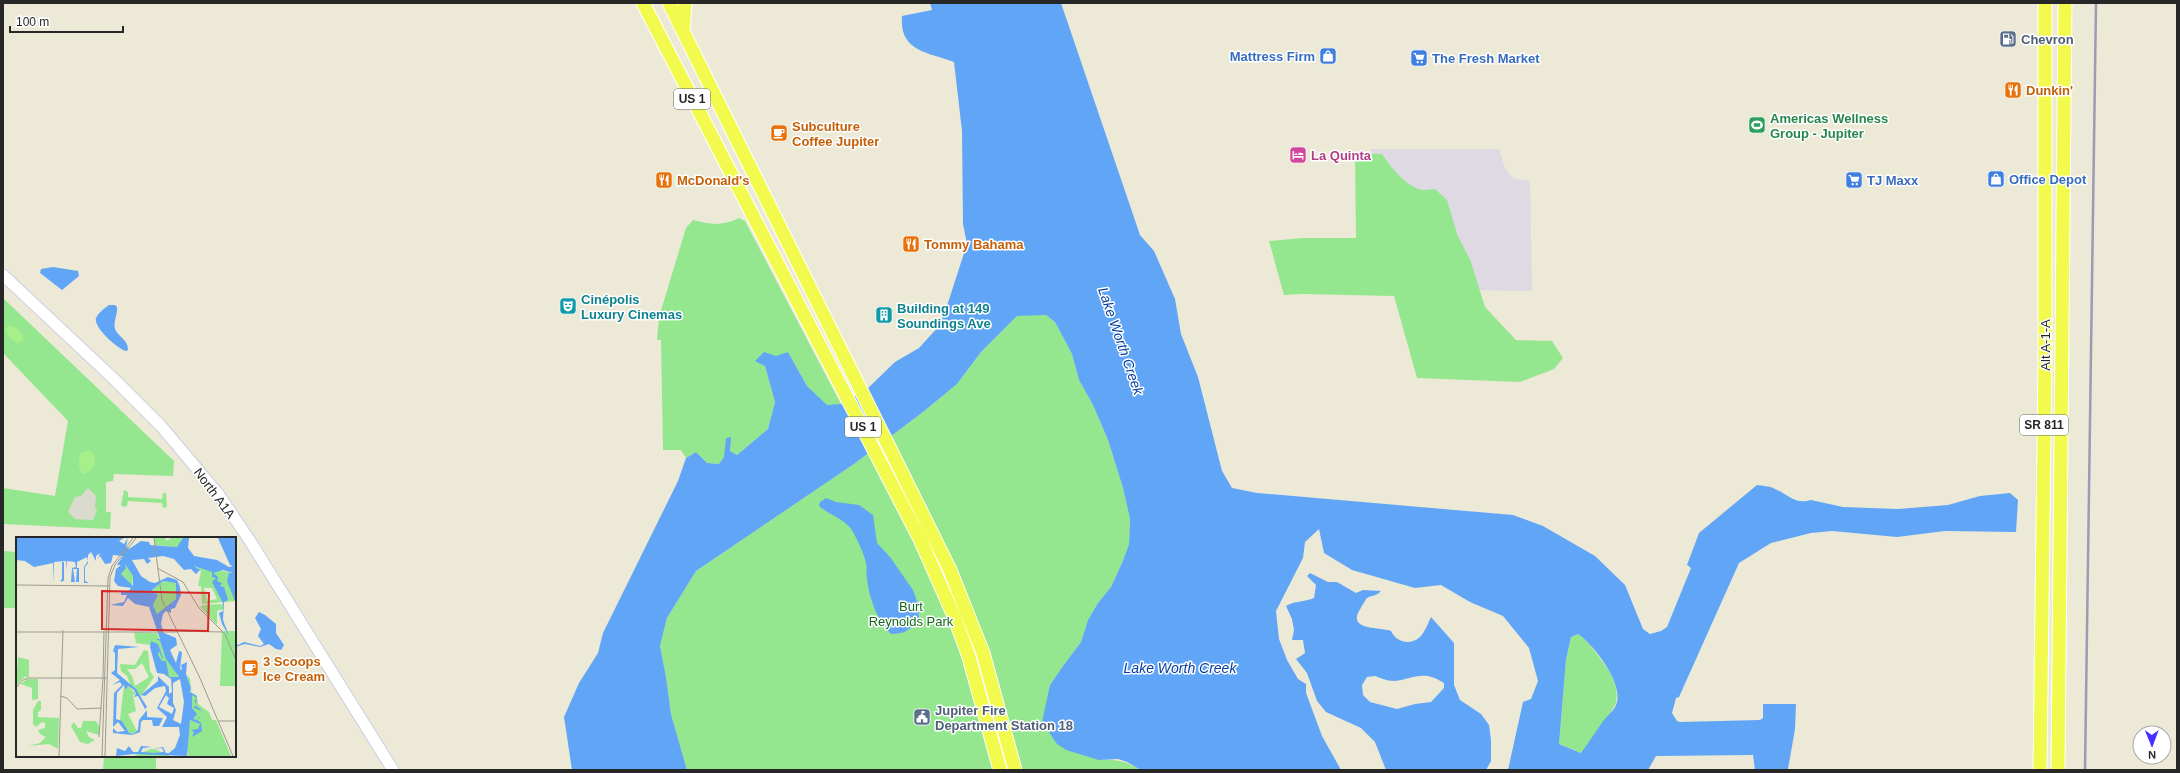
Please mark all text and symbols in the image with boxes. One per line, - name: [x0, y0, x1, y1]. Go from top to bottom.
- scale bar: [10, 8, 123, 34]
- text: 100 m: [16, 15, 49, 29]
- fuel station icon: Chevron: [1998, 29, 2018, 49]
- place label: Chevron: [2021, 32, 2074, 47]
- shop icon: Mattress Firm: [1318, 46, 1338, 66]
- supermarket icon: The Fresh Market: [1409, 48, 1429, 68]
- place label: Mattress Firm: [1230, 49, 1315, 64]
- place label: The Fresh Market: [1432, 51, 1540, 66]
- restaurant icon: Dunkin': [2003, 80, 2023, 100]
- place label: Dunkin': [2026, 83, 2073, 98]
- road number: US 1: [674, 89, 710, 109]
- place label: Americas Wellness Group - Jupiter: [1770, 111, 1888, 141]
- sports icon: Americas Wellness Group - Jupiter: [1747, 115, 1767, 135]
- place label: Subculture Coffee Jupiter: [792, 119, 879, 149]
- cafe icon: Subculture Coffee Jupiter: [769, 123, 789, 143]
- hotel icon: La Quinta: [1288, 145, 1308, 165]
- place label: La Quinta: [1311, 148, 1372, 163]
- shop icon: Office Depot: [1986, 169, 2006, 189]
- restaurant icon: McDonald's: [654, 170, 674, 190]
- supermarket icon: TJ Maxx: [1844, 170, 1864, 190]
- place label: Office Depot: [2009, 172, 2087, 187]
- place label: McDonald's: [677, 173, 749, 188]
- place label: TJ Maxx: [1867, 173, 1919, 188]
- restaurant icon: Tommy Bahama: [901, 234, 921, 254]
- place label: Tommy Bahama: [924, 237, 1024, 252]
- water label: Lake Worth Creek: [1095, 285, 1147, 398]
- place label: Cinépolis Luxury Cinemas: [581, 292, 682, 322]
- theatre icon: Cinépolis Luxury Cinemas: [558, 296, 578, 316]
- place label: Building at 149 Soundings Ave: [897, 301, 991, 331]
- building icon: Building at 149 Soundings Ave: [874, 305, 894, 325]
- street label: Alt A-1-A: [2038, 319, 2053, 371]
- road number: SR 811: [2020, 415, 2068, 435]
- road number: US 1: [845, 417, 881, 437]
- street label: North A1A: [191, 465, 239, 522]
- inset map: [16, 537, 236, 757]
- park label: Burt Reynolds Park: [869, 599, 954, 629]
- place label: 3 Scoops Ice Cream: [263, 654, 325, 684]
- cafe icon: 3 Scoops Ice Cream: [240, 658, 260, 678]
- water label: Lake Worth Creek: [1124, 660, 1237, 676]
- place label: Jupiter Fire Department Station 18: [935, 703, 1073, 733]
- public building icon: Jupiter Fire Department Station 18: [912, 707, 932, 727]
- north arrow: [2132, 725, 2172, 765]
- text: N: [2148, 749, 2156, 761]

